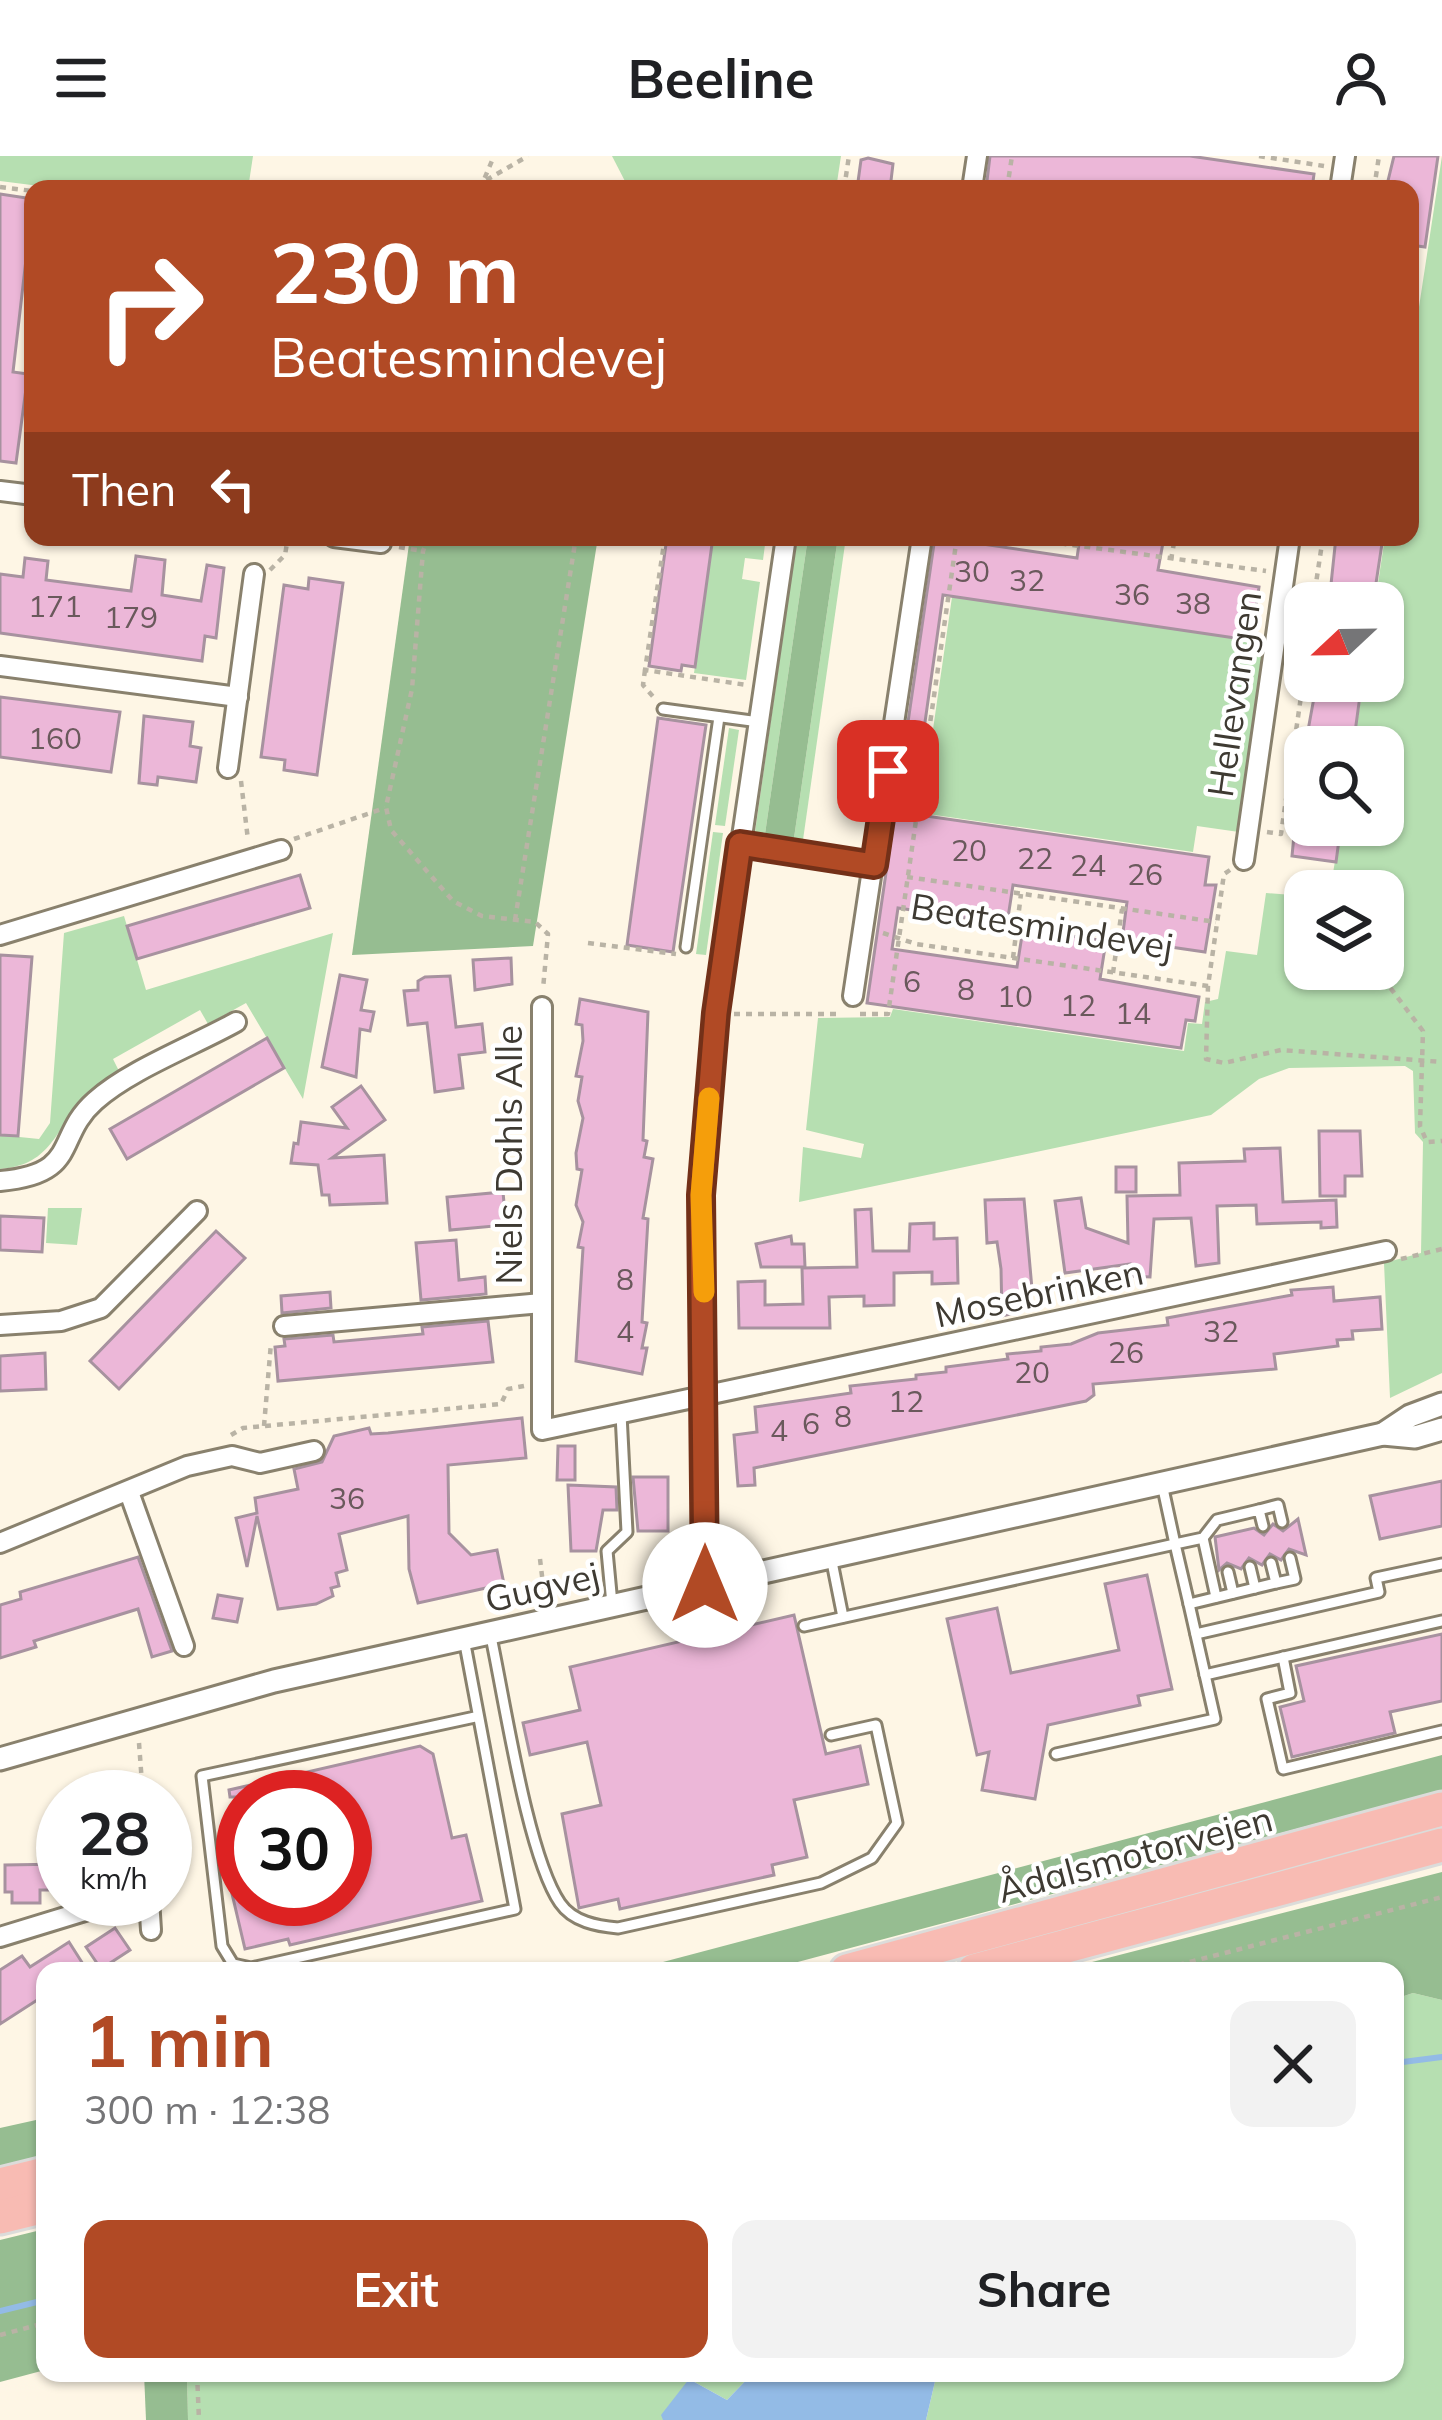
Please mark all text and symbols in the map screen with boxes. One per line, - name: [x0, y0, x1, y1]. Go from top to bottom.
- text: Beeline: [628, 44, 814, 112]
- icon: menu: [48, 45, 114, 111]
- icon: person: [1328, 45, 1394, 111]
- text: 230 m: [270, 219, 520, 324]
- icon: right: [72, 228, 228, 384]
- text: Beatesmindevej: [270, 323, 667, 391]
- icon: left: [200, 456, 266, 522]
- text: Then: [72, 461, 176, 517]
- house number: 30: [954, 552, 990, 590]
- house number: 32: [1009, 561, 1045, 599]
- house number: 36: [1114, 575, 1150, 613]
- north arrow: [1284, 582, 1404, 702]
- map controls: [1284, 582, 1404, 990]
- house number: 38: [1175, 584, 1211, 622]
- house number: 171: [28, 587, 82, 625]
- street label: Hellevangen: [1197, 588, 1270, 800]
- house number: 179: [104, 598, 158, 636]
- house number: 160: [28, 719, 82, 757]
- pin: [837, 720, 939, 822]
- button: search: [1284, 726, 1404, 846]
- icon: arrive: [855, 738, 921, 804]
- house number: 20: [951, 831, 987, 869]
- house number: 22: [1017, 839, 1053, 877]
- house number: 24: [1070, 846, 1106, 884]
- house number: 26: [1127, 855, 1163, 893]
- button: layers: [1284, 870, 1404, 990]
- street label: Beatesmindevej: [908, 883, 1176, 968]
- house number: 6: [903, 962, 921, 1000]
- house number: 8: [957, 970, 975, 1008]
- house number: 10: [997, 977, 1033, 1015]
- house number: 12: [1060, 986, 1096, 1024]
- house number: 14: [1115, 994, 1151, 1032]
- street label: Niels Dahls Alle: [486, 1025, 531, 1285]
- street label: Mosebrinken: [931, 1248, 1147, 1337]
- house number: 8: [616, 1260, 634, 1298]
- house number: 4: [616, 1312, 634, 1350]
- house number: 32: [1203, 1312, 1239, 1350]
- house number: 26: [1108, 1333, 1144, 1371]
- house number: 20: [1014, 1353, 1050, 1391]
- house number: 12: [888, 1382, 924, 1420]
- house number: 8: [834, 1397, 852, 1435]
- house number: 6: [802, 1404, 820, 1442]
- house number: 4: [770, 1411, 788, 1449]
- house number: 36: [329, 1479, 365, 1517]
- position arrow: [642, 1522, 768, 1648]
- street label: Gugvej: [480, 1552, 603, 1621]
- speed limit sign: 30: [216, 1770, 372, 1926]
- street label: Ådalsmotorvejen: [992, 1794, 1277, 1912]
- text: 28: [78, 1795, 150, 1870]
- text: km/h: [80, 1859, 148, 1897]
- text: 1 min: [84, 1995, 274, 2085]
- button: close: [1230, 2001, 1356, 2127]
- text: 300 m · 12:38: [84, 2085, 330, 2134]
- button: Exit: [84, 2220, 708, 2358]
- button: Share: [732, 2220, 1356, 2358]

